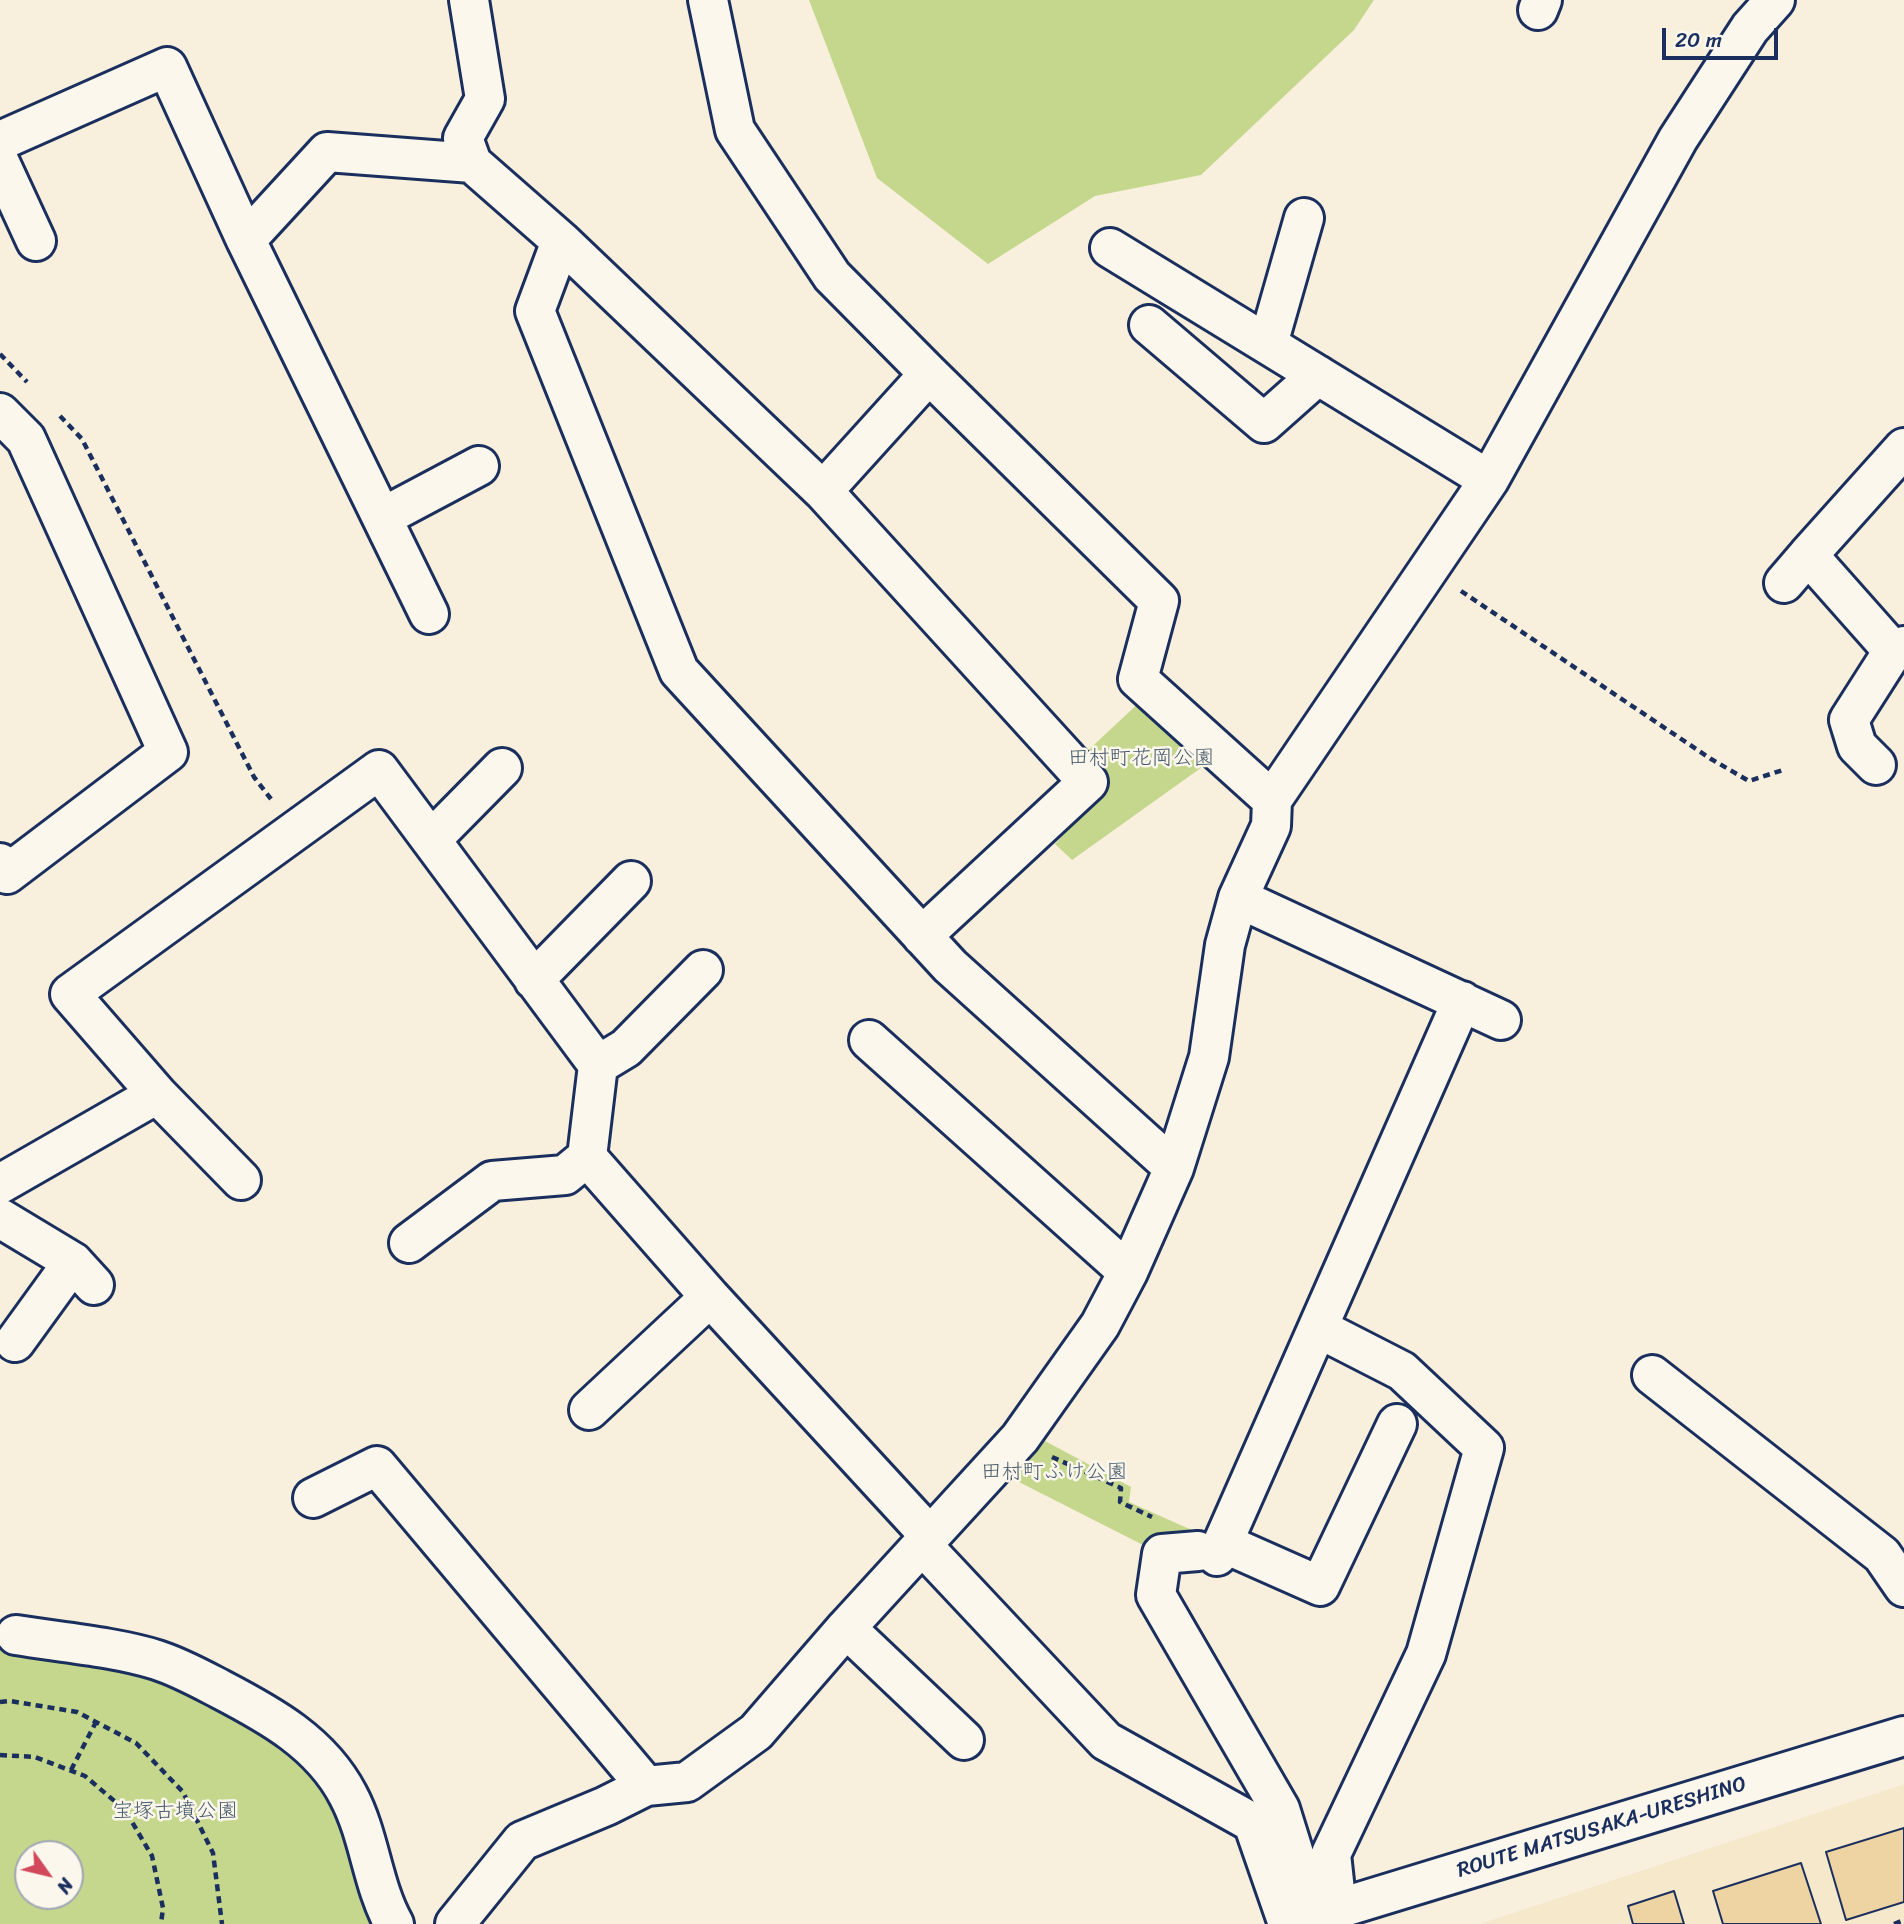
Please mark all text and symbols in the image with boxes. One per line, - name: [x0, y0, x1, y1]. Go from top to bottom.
- scale bar: [1666, 14, 1782, 58]
- text: 20 m: [1675, 21, 1722, 59]
- park label: 田村町花岡公園: [1068, 746, 1214, 772]
- park label: 田村町ふけ公園: [981, 1460, 1127, 1486]
- street label: ROUTE MATSUSAKA-URESHINO: [1454, 1772, 1750, 1884]
- park label: 宝塚古墳公園: [112, 1799, 238, 1825]
- north arrow: [14, 1840, 84, 1910]
- text: N: [48, 1871, 83, 1901]

